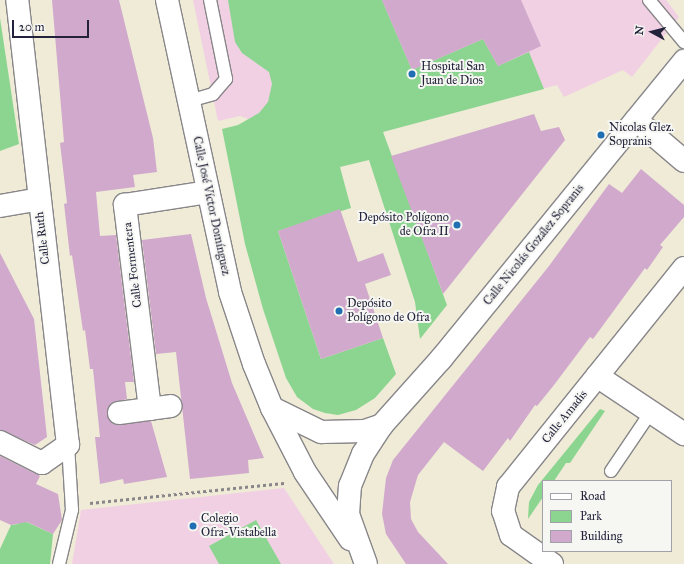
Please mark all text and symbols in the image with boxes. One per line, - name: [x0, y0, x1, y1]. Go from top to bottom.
- scale bar: [14, 12, 91, 38]
- north arrow: [632, 12, 672, 52]
- text: 20 m: [19, 20, 45, 34]
- text: N: [633, 25, 647, 36]
- place label: Hospital San Juan de Dios: [421, 60, 485, 88]
- marker: Hospital San Juan de Dios: [406, 68, 418, 80]
- place label: Nicolas Glez. Sopranis: [609, 121, 674, 149]
- marker: Nicolas Glez. Sopranis: [596, 130, 606, 140]
- street label: Calle José Víctor Domínguez: [189, 135, 233, 277]
- street label: Calle Nicolás Gozález Sopranis: [481, 182, 587, 308]
- street label: Calle Ruth: [33, 211, 53, 265]
- place label: Depósito Polígono de Ofra II: [358, 211, 449, 239]
- marker: Depósito Polígono de Ofra II: [452, 220, 462, 230]
- street label: Calle Formentera: [121, 222, 145, 308]
- place label: Depósito Polígono de Ofra: [347, 297, 430, 325]
- marker: Depósito Polígono de Ofra: [334, 306, 344, 316]
- street label: Calle Amadis: [539, 388, 591, 446]
- legend: [542, 480, 672, 552]
- text: Road: [580, 489, 606, 503]
- text: Park: [580, 509, 602, 523]
- place label: Colegio Ofra-Vistabella: [201, 512, 276, 540]
- marker: Colegio Ofra-Vistabella: [188, 521, 198, 531]
- text: Building: [580, 529, 622, 543]

